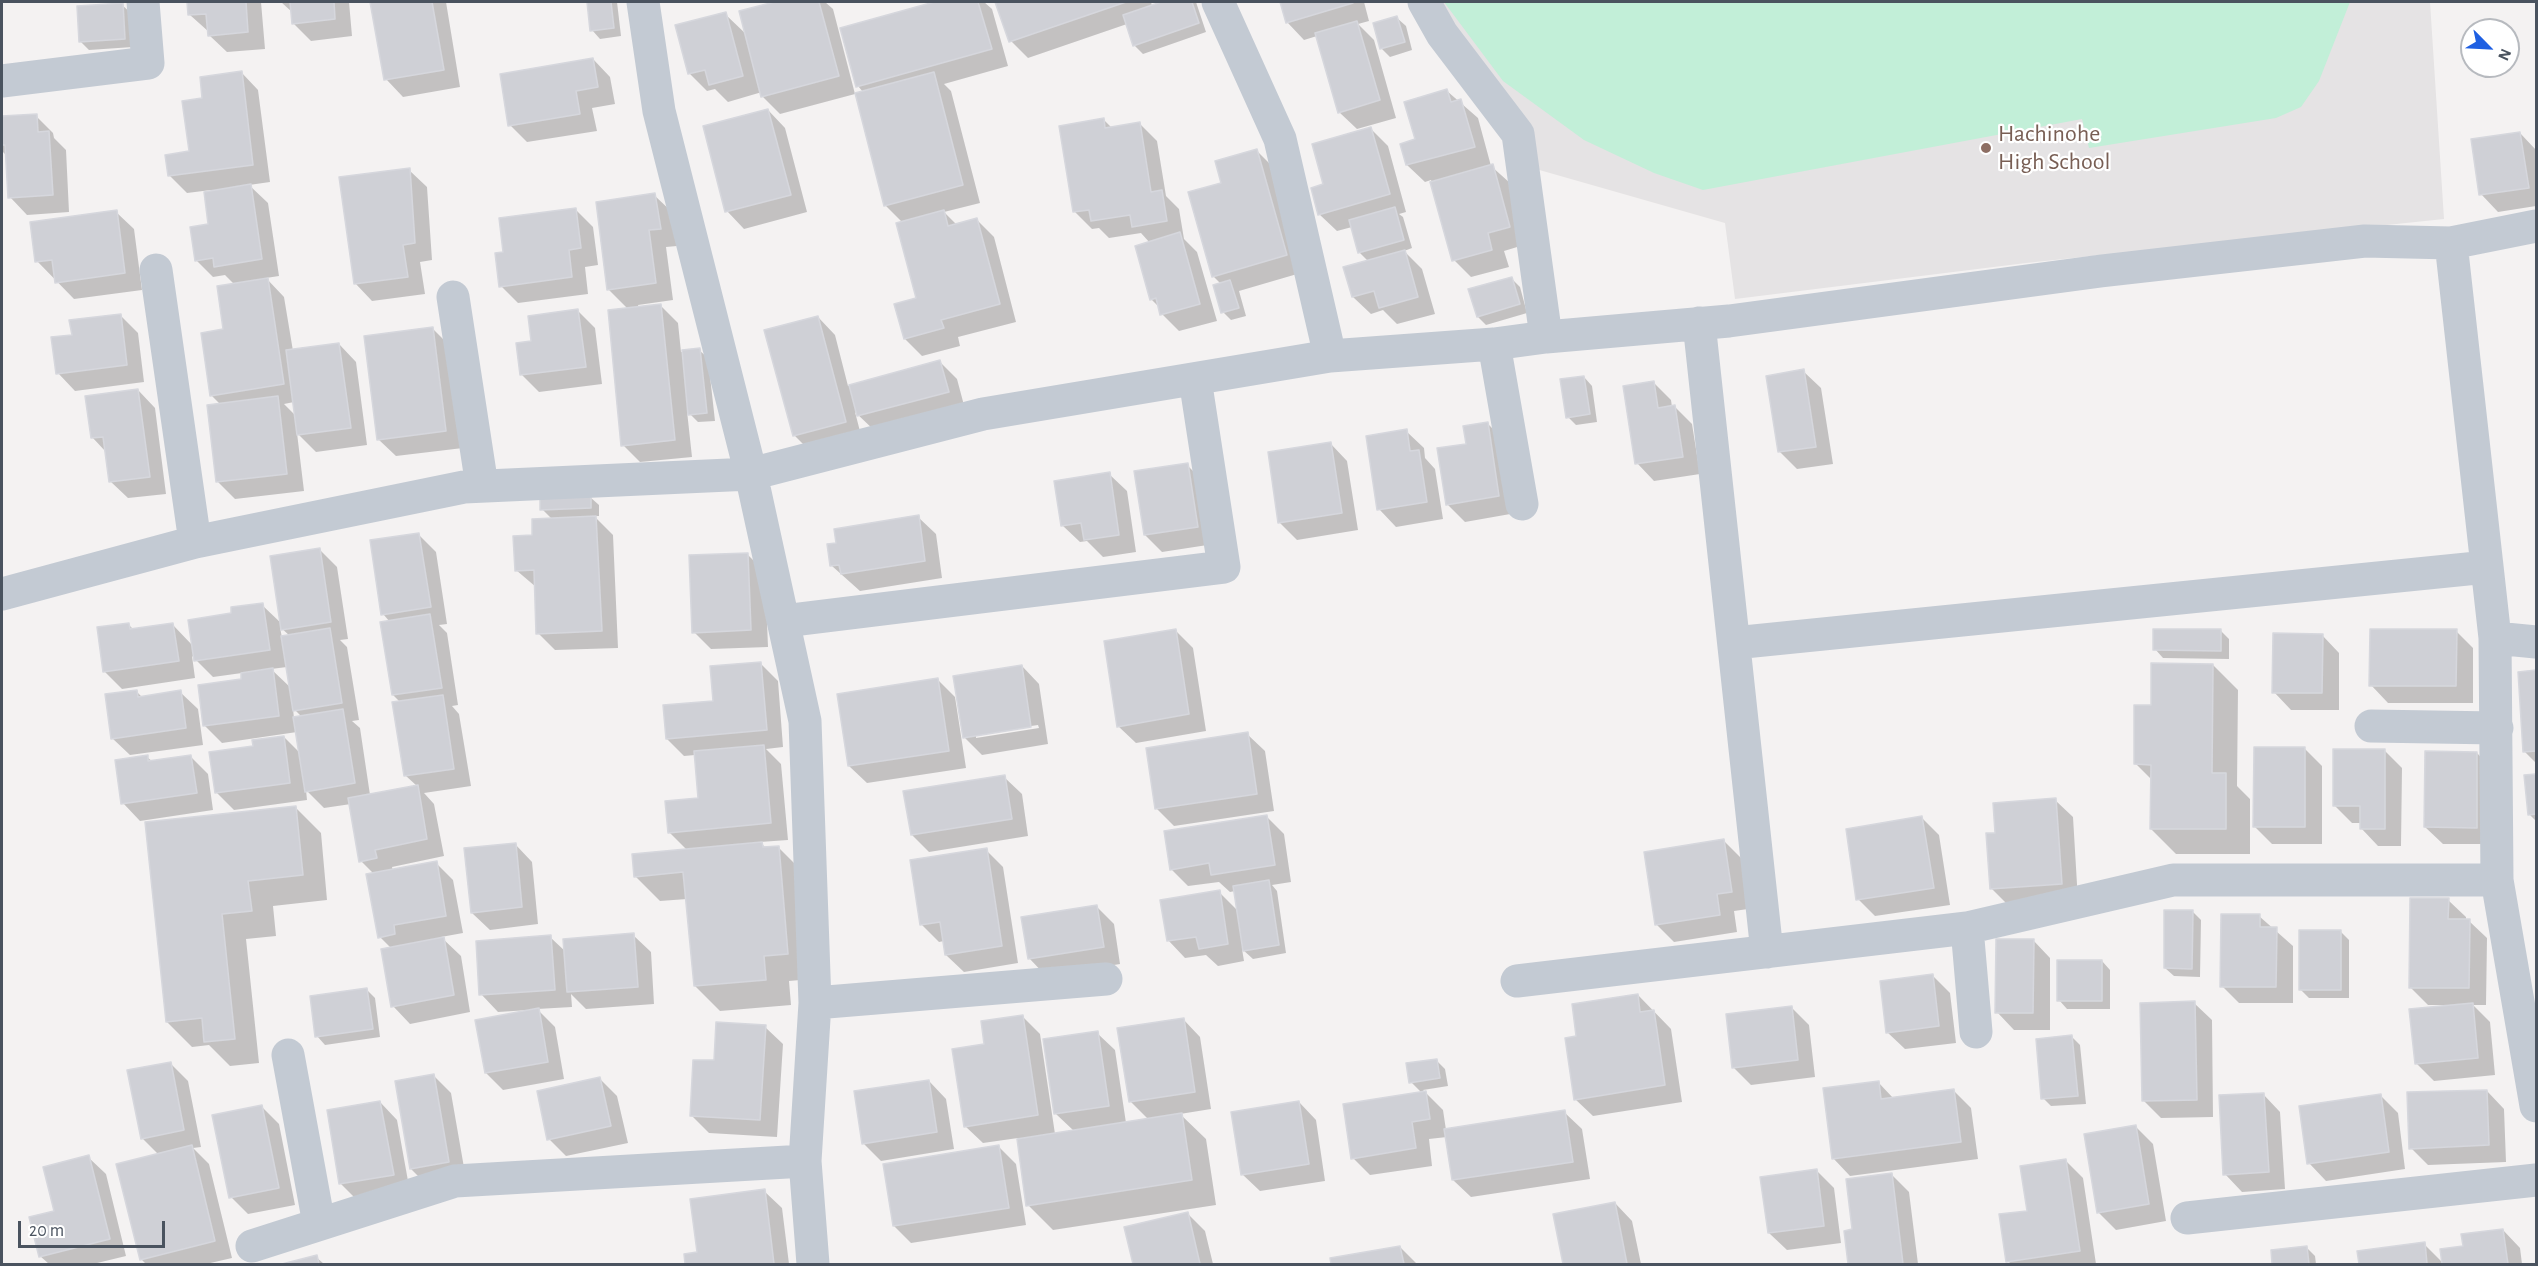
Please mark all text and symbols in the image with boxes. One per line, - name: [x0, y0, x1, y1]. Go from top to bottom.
- north arrow: [2460, 18, 2520, 78]
- text: N: [2495, 46, 2514, 63]
- place label: Hachinohe High School: [1998, 120, 2110, 176]
- marker: Hachinohe High School: [1979, 141, 1993, 155]
- scale bar: [21, 1209, 168, 1247]
- text: 20 m: [29, 1222, 64, 1240]

